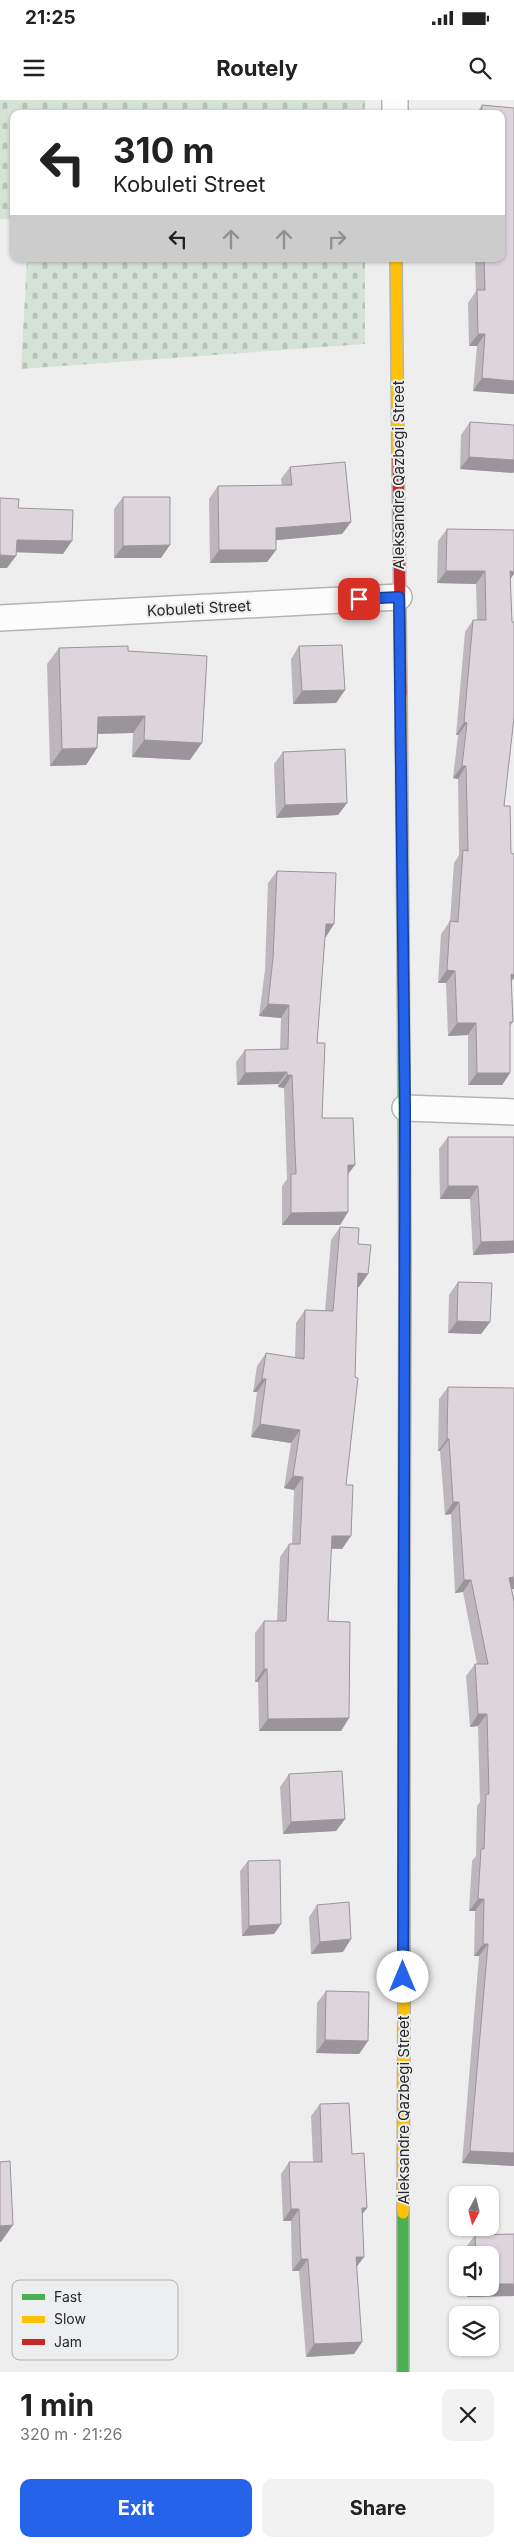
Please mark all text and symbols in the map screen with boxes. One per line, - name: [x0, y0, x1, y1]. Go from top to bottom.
- text: 21:25: [25, 6, 76, 29]
- icon: menu: [20, 54, 48, 82]
- icon: search: [466, 54, 494, 82]
- text: Routely: [216, 55, 298, 81]
- text: 310 m: [113, 129, 215, 171]
- icon: left: [30, 130, 95, 195]
- text: Kobuleti Street: [113, 171, 266, 197]
- icon: left: [164, 225, 192, 253]
- icon: ahead: [217, 225, 245, 253]
- icon: ahead: [270, 225, 298, 253]
- icon: right: [323, 225, 351, 253]
- street label: Aleksandre Qazbegi Street: [389, 380, 408, 570]
- pin: [338, 578, 380, 620]
- icon: arrive: [345, 585, 373, 613]
- street label: Kobuleti Street: [147, 596, 252, 620]
- position arrow: [376, 1950, 428, 2002]
- street label: Aleksandre Qazbegi Street: [394, 2015, 413, 2205]
- north arrow: [449, 2186, 499, 2236]
- map controls: [449, 2186, 499, 2356]
- button: sound: [449, 2246, 499, 2296]
- legend: [12, 2280, 178, 2360]
- text: Fast: [54, 2288, 82, 2305]
- button: layers: [449, 2306, 499, 2356]
- text: Slow: [54, 2310, 86, 2327]
- text: Jam: [54, 2333, 82, 2350]
- text: 1 min: [20, 2387, 94, 2423]
- button: close: [442, 2389, 494, 2441]
- text: 320 m · 21:26: [20, 2424, 122, 2444]
- button: Exit: [20, 2479, 252, 2537]
- button: Share: [262, 2479, 494, 2537]

